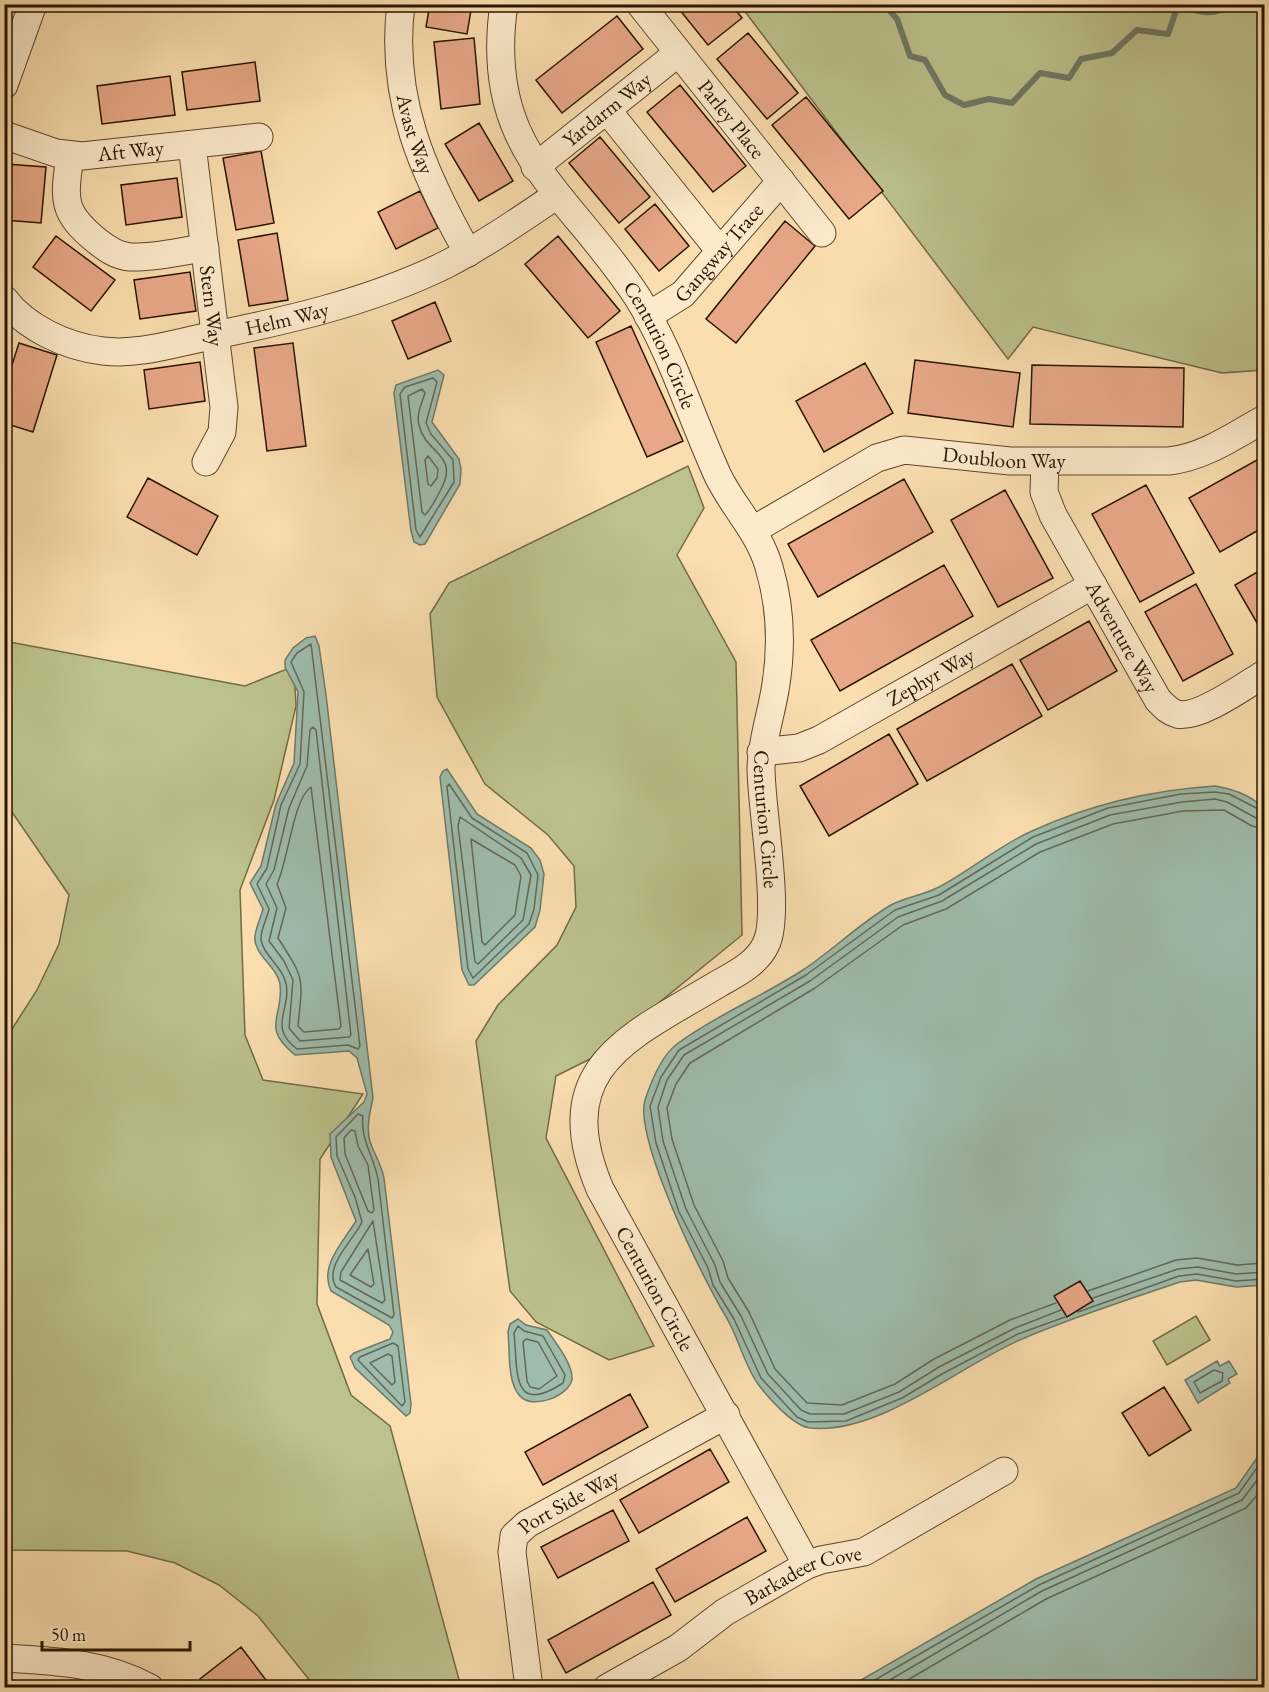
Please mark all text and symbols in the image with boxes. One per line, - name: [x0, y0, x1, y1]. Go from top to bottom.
- street label: Yardarm Way: [557, 65, 657, 153]
- street label: Parley Place: [692, 74, 772, 164]
- street label: Avast Way: [390, 91, 441, 179]
- street label: Aft Way: [95, 133, 166, 167]
- street label: Gangway Trace: [668, 197, 769, 308]
- street label: Stern Way: [194, 264, 231, 349]
- street label: Centurion Circle: [618, 276, 703, 412]
- street label: Helm Way: [242, 295, 333, 341]
- street label: Doubloon Way: [941, 440, 1066, 474]
- street label: Adventure Way: [1080, 575, 1166, 698]
- street label: Zephyr Way: [882, 641, 980, 712]
- street label: Centurion Circle: [748, 749, 785, 889]
- street label: Centurion Circle: [610, 1221, 701, 1356]
- street label: Port Side Way: [511, 1462, 624, 1539]
- street label: Barkadeer Cove: [739, 1539, 864, 1611]
- scale bar: [42, 1614, 190, 1652]
- text: 50 m: [51, 1623, 86, 1646]

